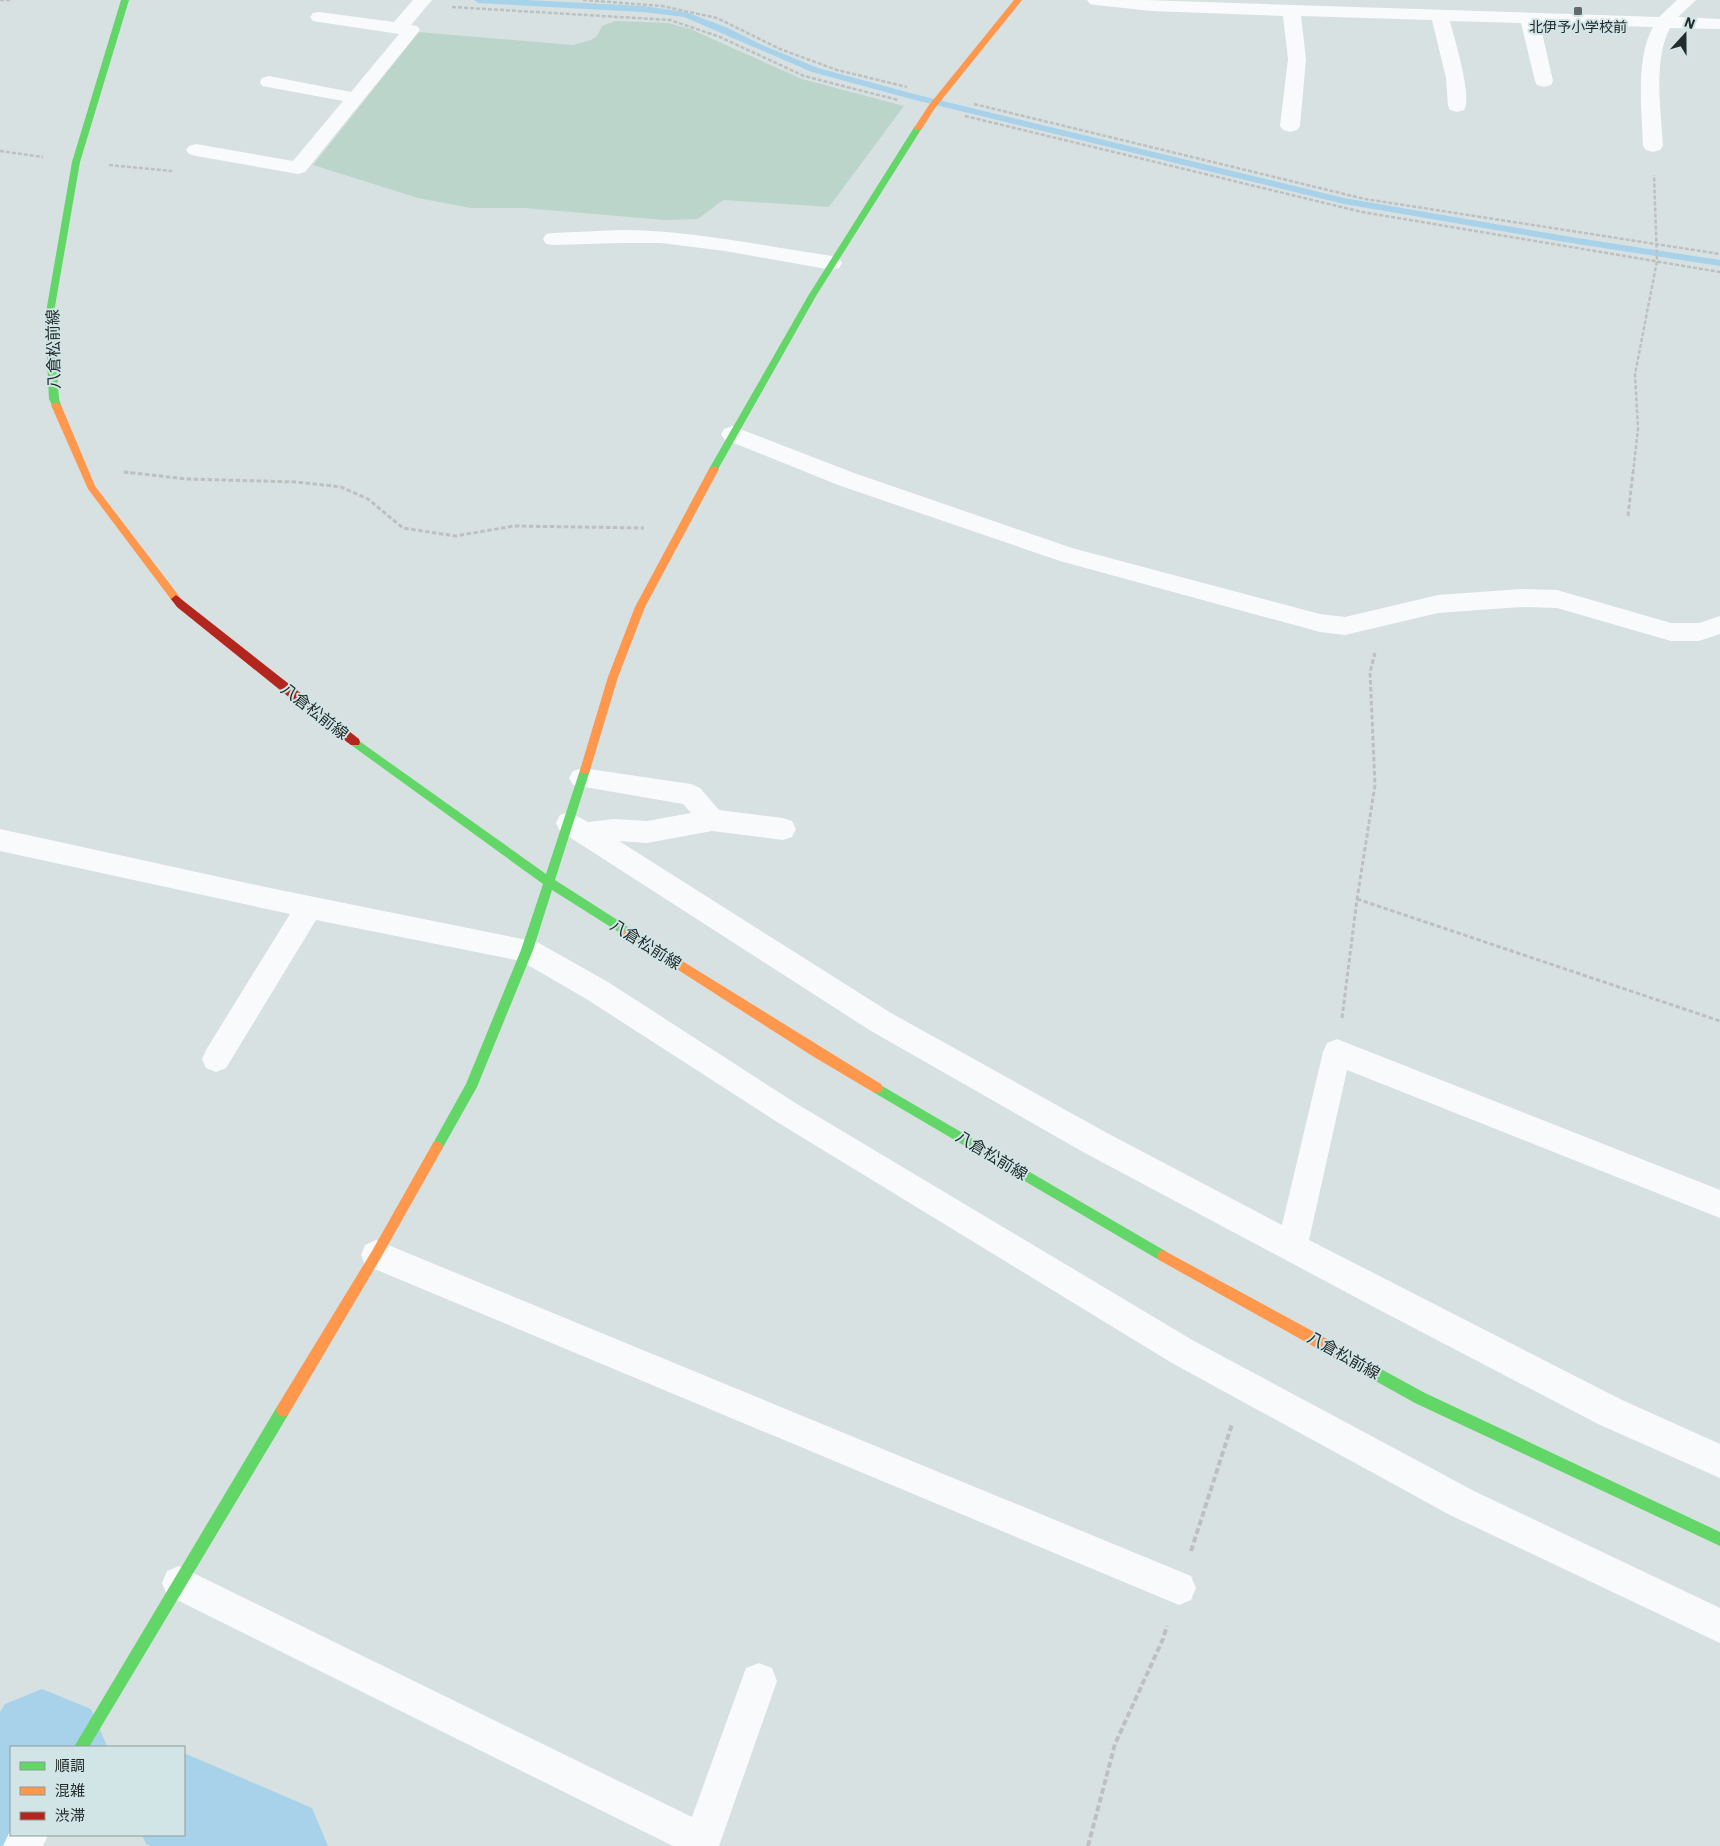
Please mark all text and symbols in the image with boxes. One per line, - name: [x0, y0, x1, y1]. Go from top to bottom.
- marker: 北伊予小学校前: [1572, 5, 1584, 17]
- north arrow: [1660, 10, 1710, 60]
- text: N: [1682, 13, 1698, 33]
- place label: 北伊予小学校前: [1529, 18, 1627, 36]
- street label: 八倉松前線: [42, 309, 64, 389]
- street label: 八倉松前線: [277, 678, 353, 744]
- street label: 八倉松前線: [607, 914, 685, 974]
- street label: 八倉松前線: [953, 1126, 1031, 1184]
- street label: 八倉松前線: [1304, 1327, 1384, 1383]
- legend: [10, 1746, 185, 1836]
- text: 順調: [55, 1756, 85, 1775]
- text: 混雑: [55, 1781, 85, 1800]
- text: 渋滞: [55, 1806, 85, 1825]

